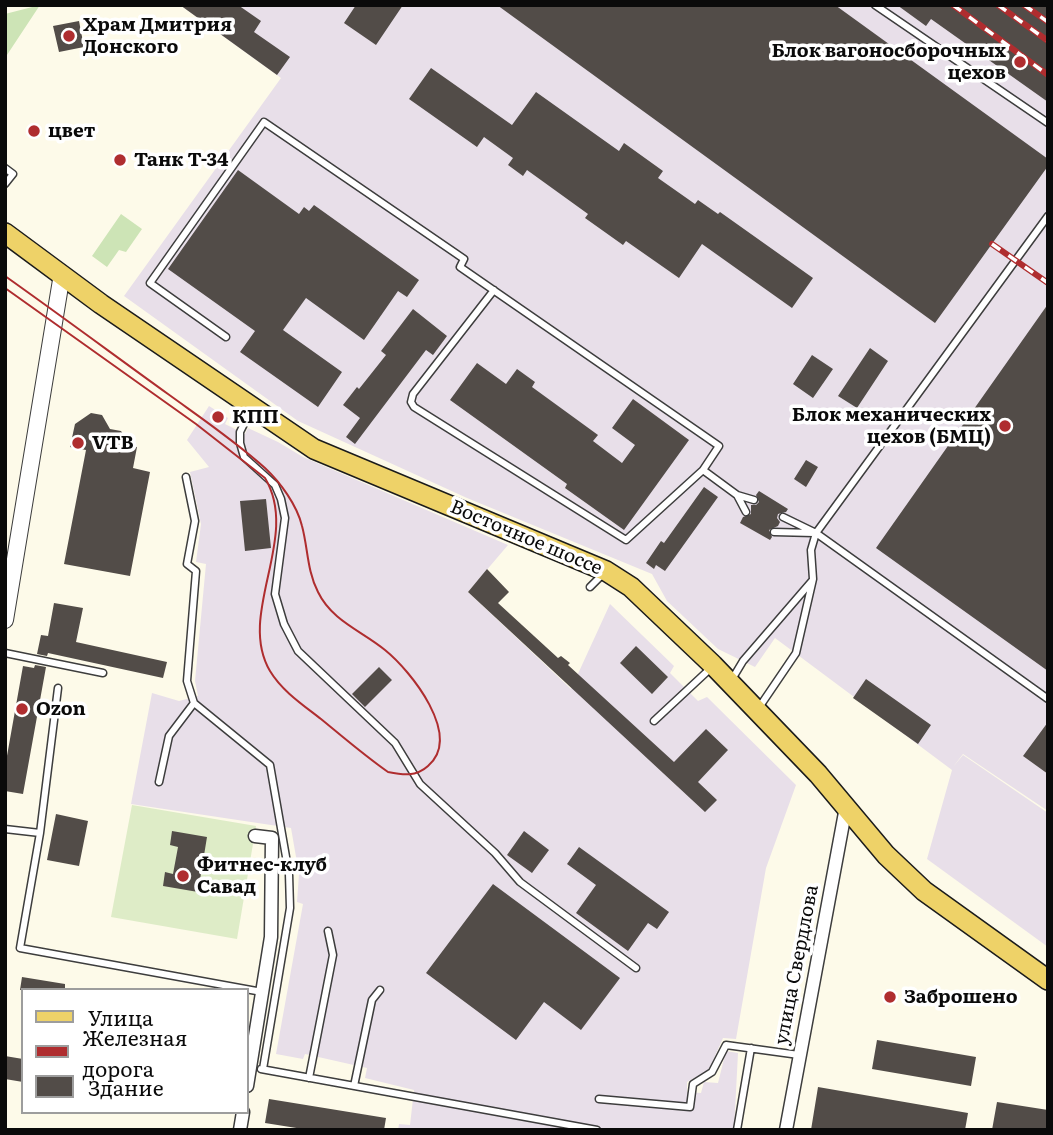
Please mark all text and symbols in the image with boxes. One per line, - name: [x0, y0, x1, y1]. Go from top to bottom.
- place label: Храм Дмитрия Донского: [83, 14, 232, 58]
- marker: Храм Дмитрия Донского: [61, 28, 77, 44]
- place label: Блок вагоносборочных цехов: [771, 40, 1006, 84]
- marker: Блок вагоносборочных цехов: [1012, 54, 1028, 70]
- place label: цвет: [48, 120, 95, 142]
- marker: цвет: [26, 123, 42, 139]
- place label: Танк Т-34: [134, 149, 229, 171]
- marker: Танк Т-34: [112, 152, 128, 168]
- place label: Блок механических цехов (БМЦ): [792, 404, 991, 448]
- place label: КПП: [232, 406, 279, 428]
- marker: КПП: [210, 409, 226, 425]
- marker: Блок механических цехов (БМЦ): [997, 418, 1013, 434]
- place label: VTB: [92, 432, 134, 454]
- marker: VTB: [70, 435, 86, 451]
- street label: Восточное шоссе: [447, 496, 605, 580]
- place label: Ozon: [36, 698, 86, 720]
- marker: Ozon: [14, 701, 30, 717]
- place label: Фитнес-клуб Савад: [197, 854, 327, 898]
- marker: Фитнес-клуб Савад: [175, 868, 191, 884]
- street label: улица Свердлова: [770, 883, 824, 1047]
- place label: Заброшено: [904, 986, 1018, 1008]
- legend: [21, 988, 248, 1114]
- marker: Заброшено: [882, 989, 898, 1005]
- text: Улица: [88, 1001, 153, 1032]
- text: Железная дорога: [83, 1021, 187, 1083]
- text: Здание: [88, 1071, 164, 1102]

